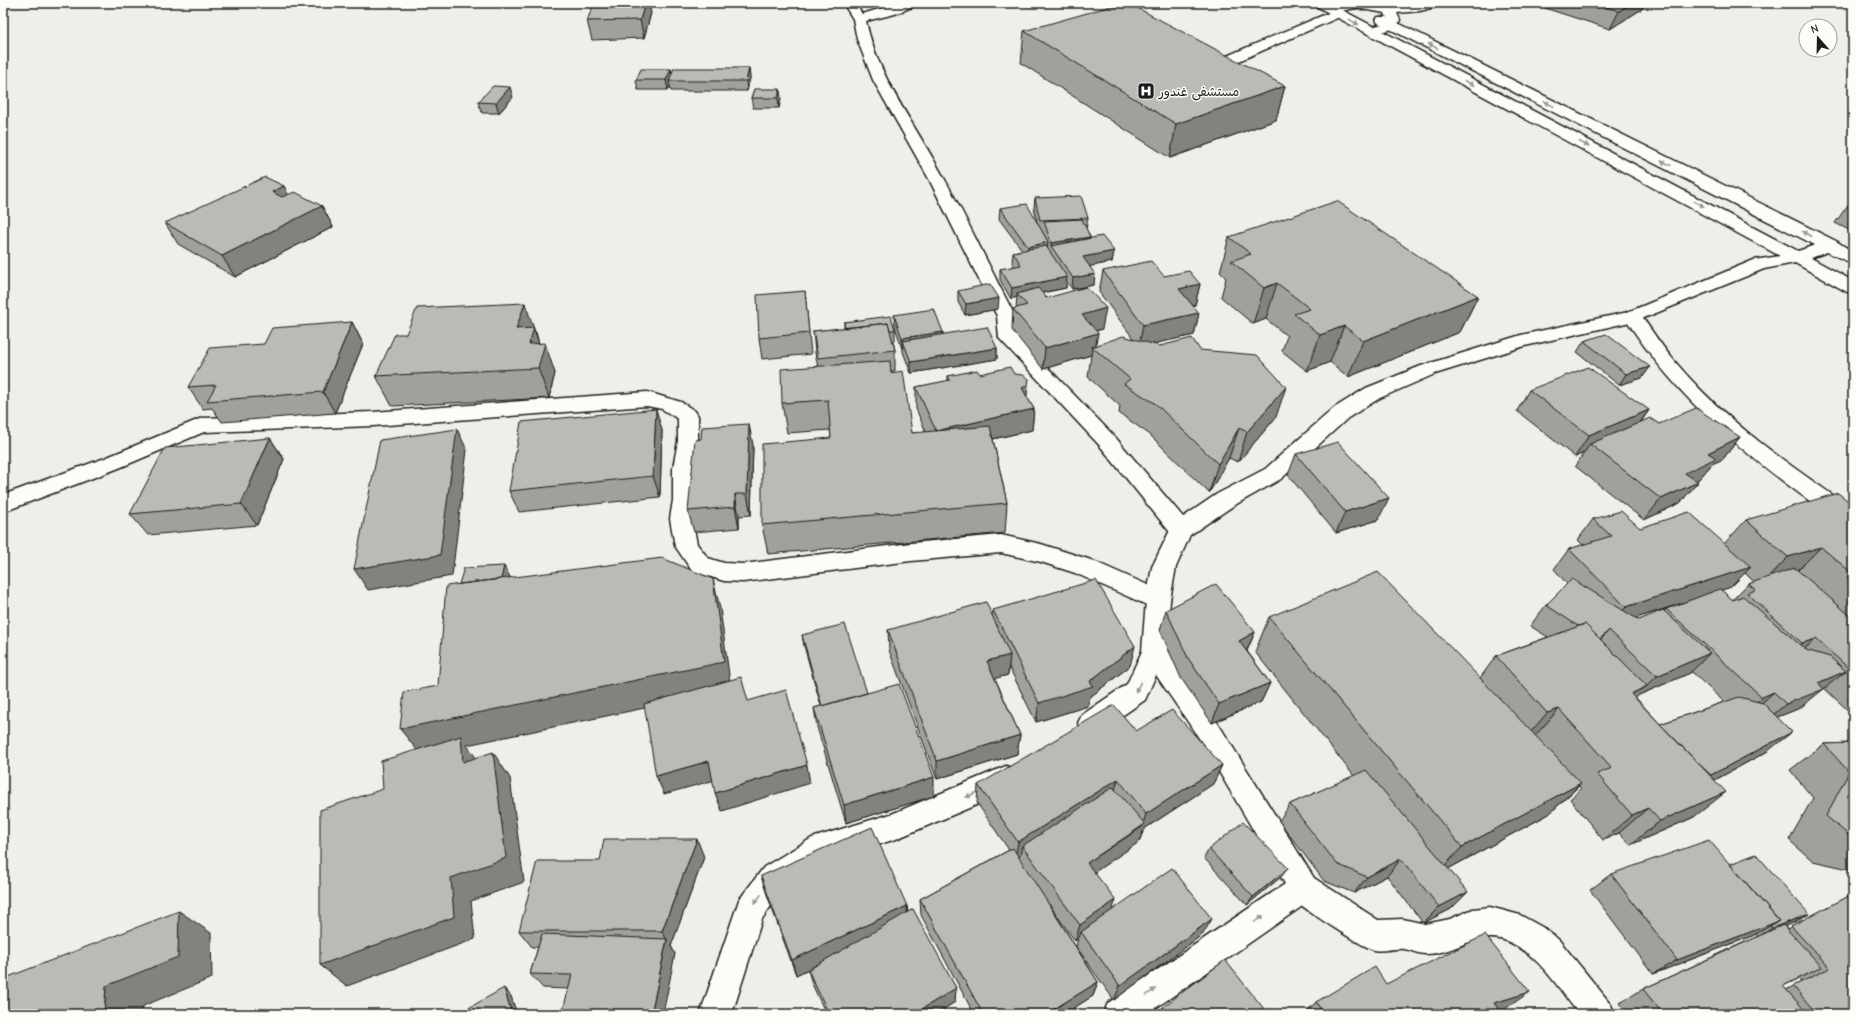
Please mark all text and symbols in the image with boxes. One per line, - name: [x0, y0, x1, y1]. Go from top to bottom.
- one-way arrow: [1348, 18, 1360, 25]
- north arrow: [1798, 18, 1838, 58]
- text: N: [1809, 22, 1820, 36]
- one-way arrow: [1427, 43, 1439, 49]
- one-way arrow: [1463, 80, 1475, 86]
- hospital icon: مستشفى غندور: [1136, 81, 1156, 101]
- place label: مستشفى غندور: [1158, 84, 1239, 101]
- one-way arrow: [1544, 101, 1555, 107]
- one-way arrow: [1578, 140, 1589, 147]
- one-way arrow: [1660, 159, 1671, 166]
- one-way arrow: [1693, 201, 1704, 208]
- one-way arrow: [1801, 230, 1812, 237]
- one-way arrow: [1135, 681, 1141, 693]
- one-way arrow: [965, 792, 977, 798]
- one-way arrow: [754, 893, 762, 904]
- one-way arrow: [1253, 915, 1264, 923]
- one-way arrow: [1146, 988, 1156, 996]

